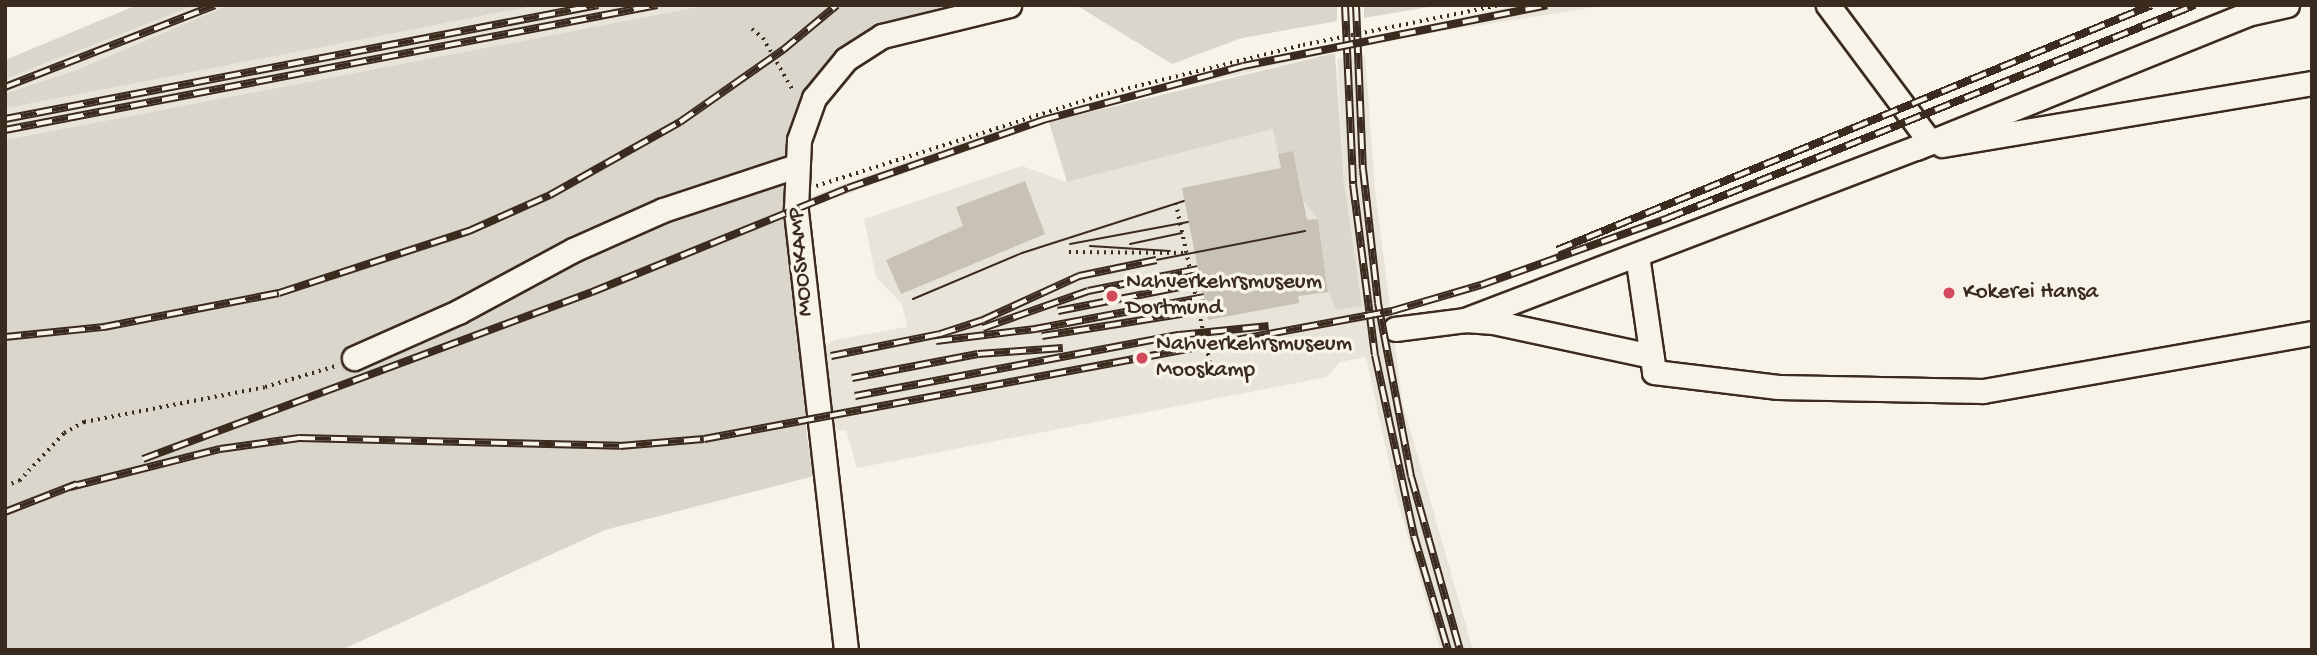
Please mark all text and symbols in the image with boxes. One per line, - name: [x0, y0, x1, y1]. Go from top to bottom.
- street label: MOOSKAMP: [783, 206, 821, 318]
- place label: Nahverkehrsmuseum Dortmund: [1126, 269, 1322, 323]
- place label: Kokerei Hansa: [1963, 279, 2098, 307]
- marker: Kokerei Hansa: [1941, 285, 1957, 301]
- marker: Nahverkehrsmuseum Dortmund: [1104, 288, 1120, 304]
- place label: Nahverkehrsmuseum Mooskamp: [1156, 331, 1352, 385]
- marker: Nahverkehrsmuseum Mooskamp: [1134, 350, 1150, 366]

